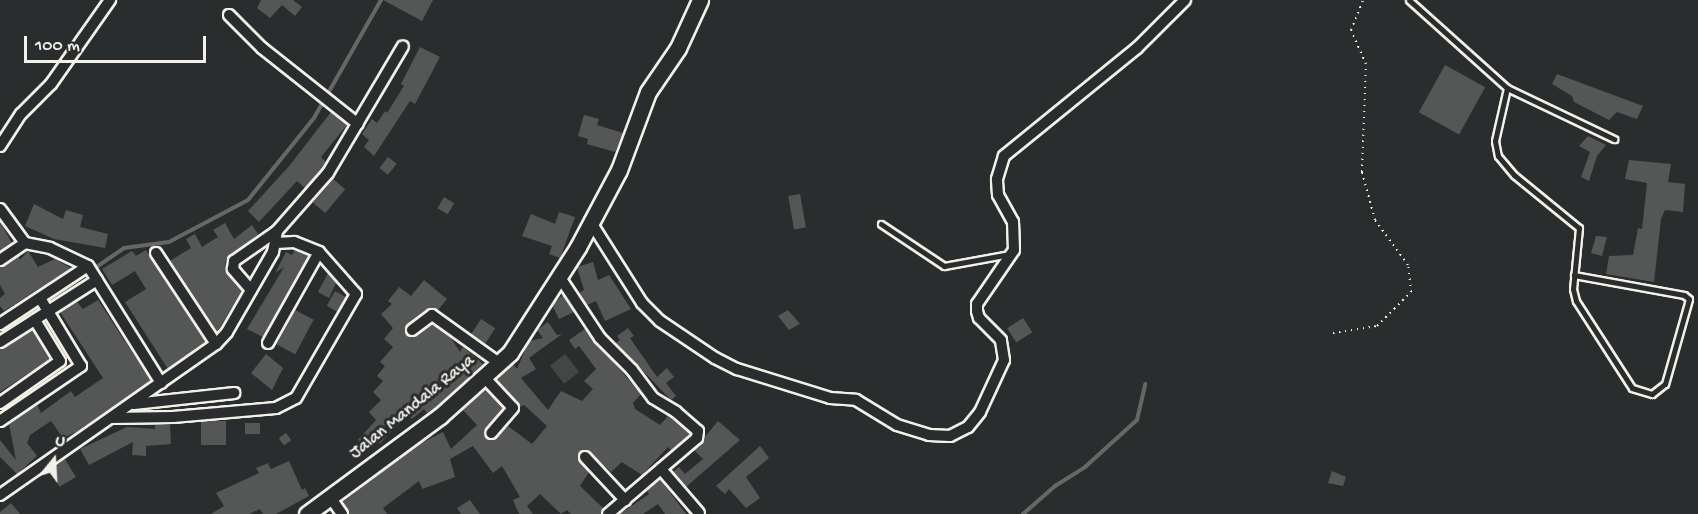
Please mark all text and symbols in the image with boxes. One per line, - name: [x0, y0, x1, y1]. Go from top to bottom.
- scale bar: [27, 24, 208, 62]
- text: 100 m: [35, 36, 80, 57]
- street label: Jalan Mandala Raya: [346, 351, 480, 465]
- north arrow: [24, 430, 84, 490]
- text: U: [52, 432, 67, 453]

